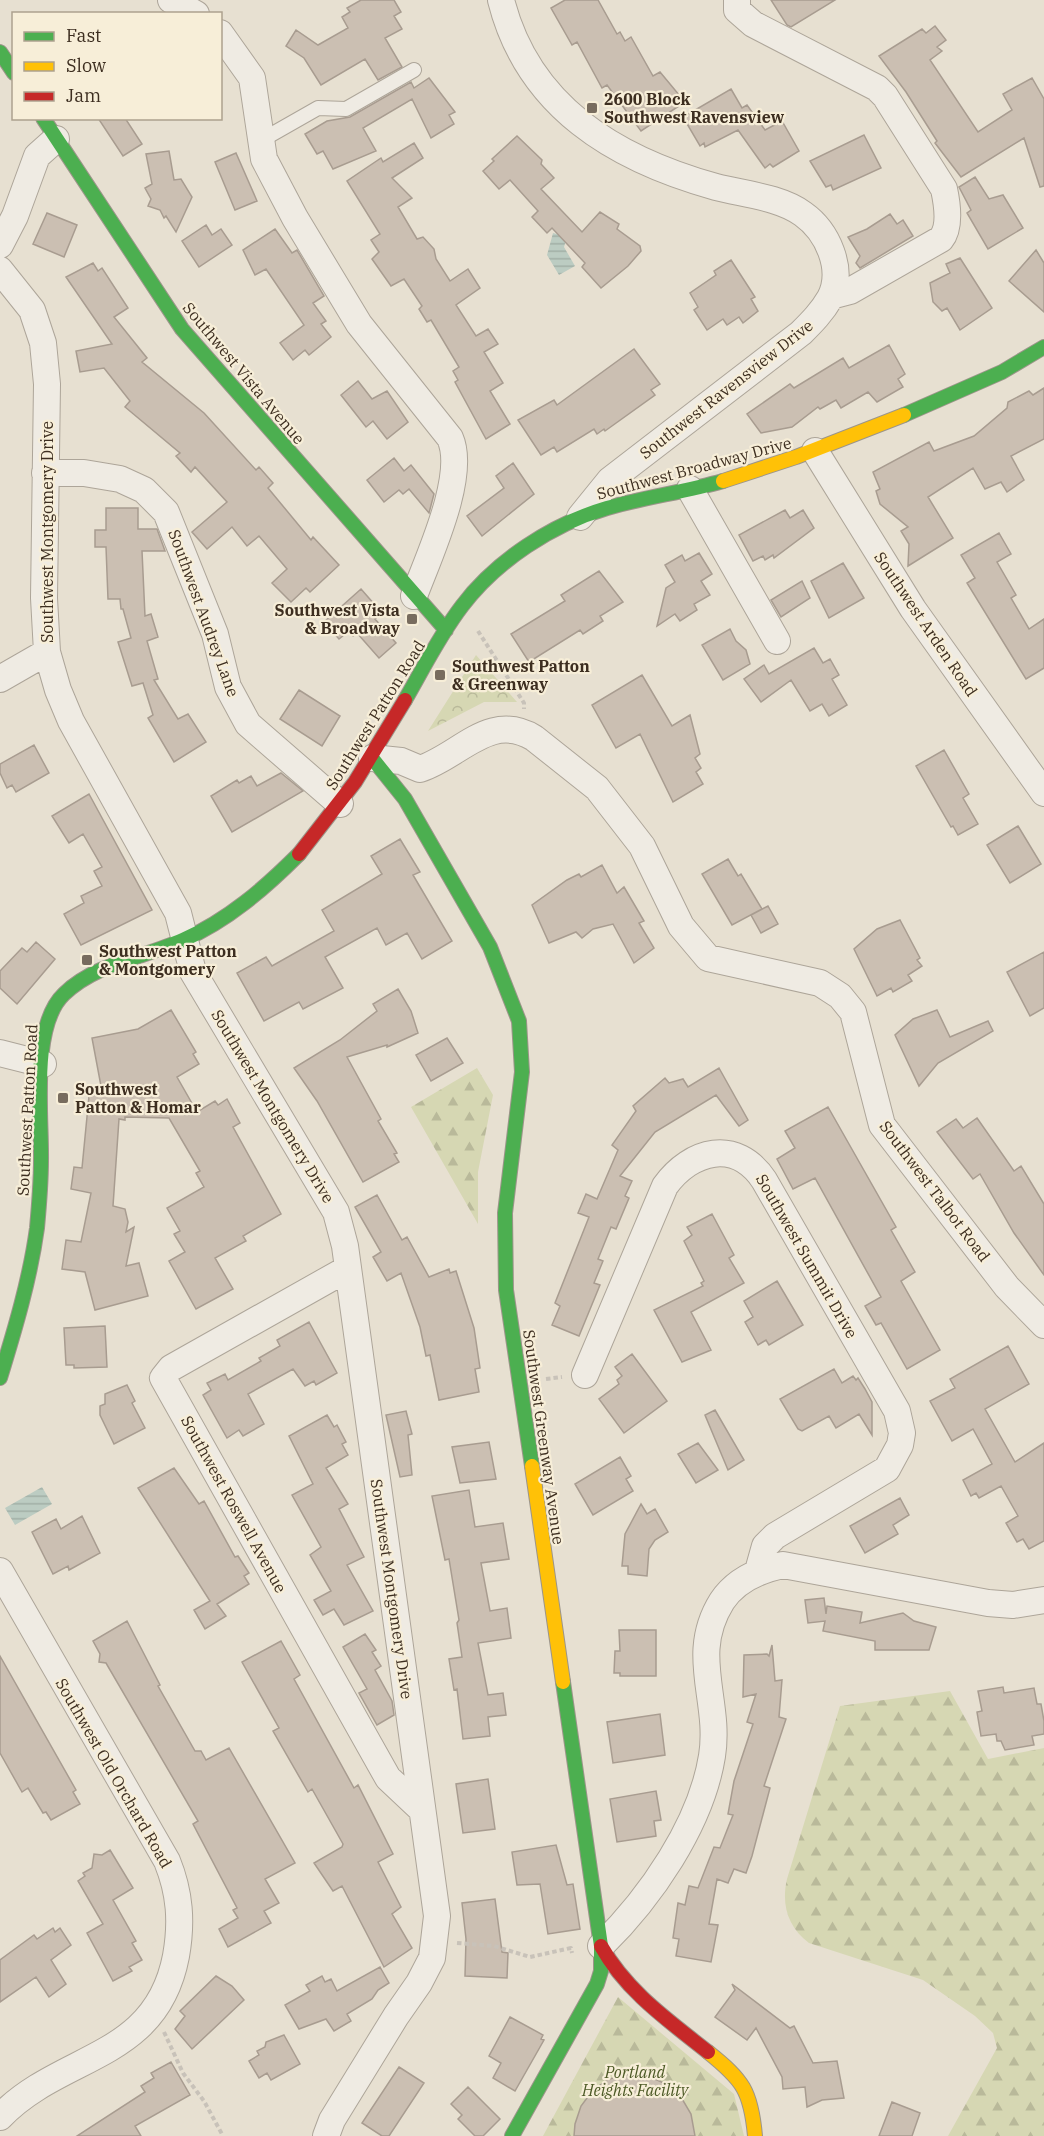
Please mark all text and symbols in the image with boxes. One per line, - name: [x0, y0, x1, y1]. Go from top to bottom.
- legend: [12, 12, 222, 120]
- text: Fast: [66, 24, 101, 47]
- text: Slow: [66, 54, 106, 77]
- text: Jam: [66, 84, 101, 107]
- place label: 2600 Block Southwest Ravensview: [604, 89, 784, 127]
- marker: 2600 Block Southwest Ravensview: [585, 101, 599, 115]
- street label: Southwest Vista Avenue: [179, 298, 309, 448]
- street label: Southwest Ravensview Drive: [635, 315, 817, 463]
- street label: Southwest Montgomery Drive: [37, 421, 57, 643]
- street label: Southwest Broadway Drive: [594, 432, 794, 504]
- street label: Southwest Audrey Lane: [164, 526, 244, 700]
- street label: Southwest Arden Road: [870, 548, 982, 700]
- place label: Southwest Vista & Broadway: [275, 600, 401, 638]
- marker: Southwest Vista & Broadway: [405, 612, 419, 626]
- street label: Southwest Patton Road: [321, 636, 429, 793]
- place label: Southwest Patton & Greenway: [452, 656, 590, 694]
- marker: Southwest Patton & Greenway: [433, 668, 447, 682]
- place label: Southwest Patton & Montgomery: [99, 941, 237, 979]
- marker: Southwest Patton & Montgomery: [80, 953, 94, 967]
- street label: Southwest Montgomery Drive: [207, 1006, 339, 1206]
- street label: Southwest Patton Road: [13, 1023, 42, 1197]
- place label: Southwest Patton & Homar: [75, 1079, 201, 1117]
- marker: Southwest Patton & Homar: [56, 1091, 70, 1105]
- street label: Southwest Talbot Road: [875, 1117, 995, 1266]
- street label: Southwest Summit Drive: [752, 1170, 862, 1342]
- street label: Southwest Greenway Avenue: [519, 1328, 569, 1546]
- street label: Southwest Roswell Avenue: [177, 1412, 291, 1596]
- street label: Southwest Montgomery Drive: [367, 1478, 417, 1700]
- street label: Southwest Old Orchard Road: [51, 1675, 177, 1872]
- park label: Portland Heights Facility: [581, 2062, 690, 2100]

